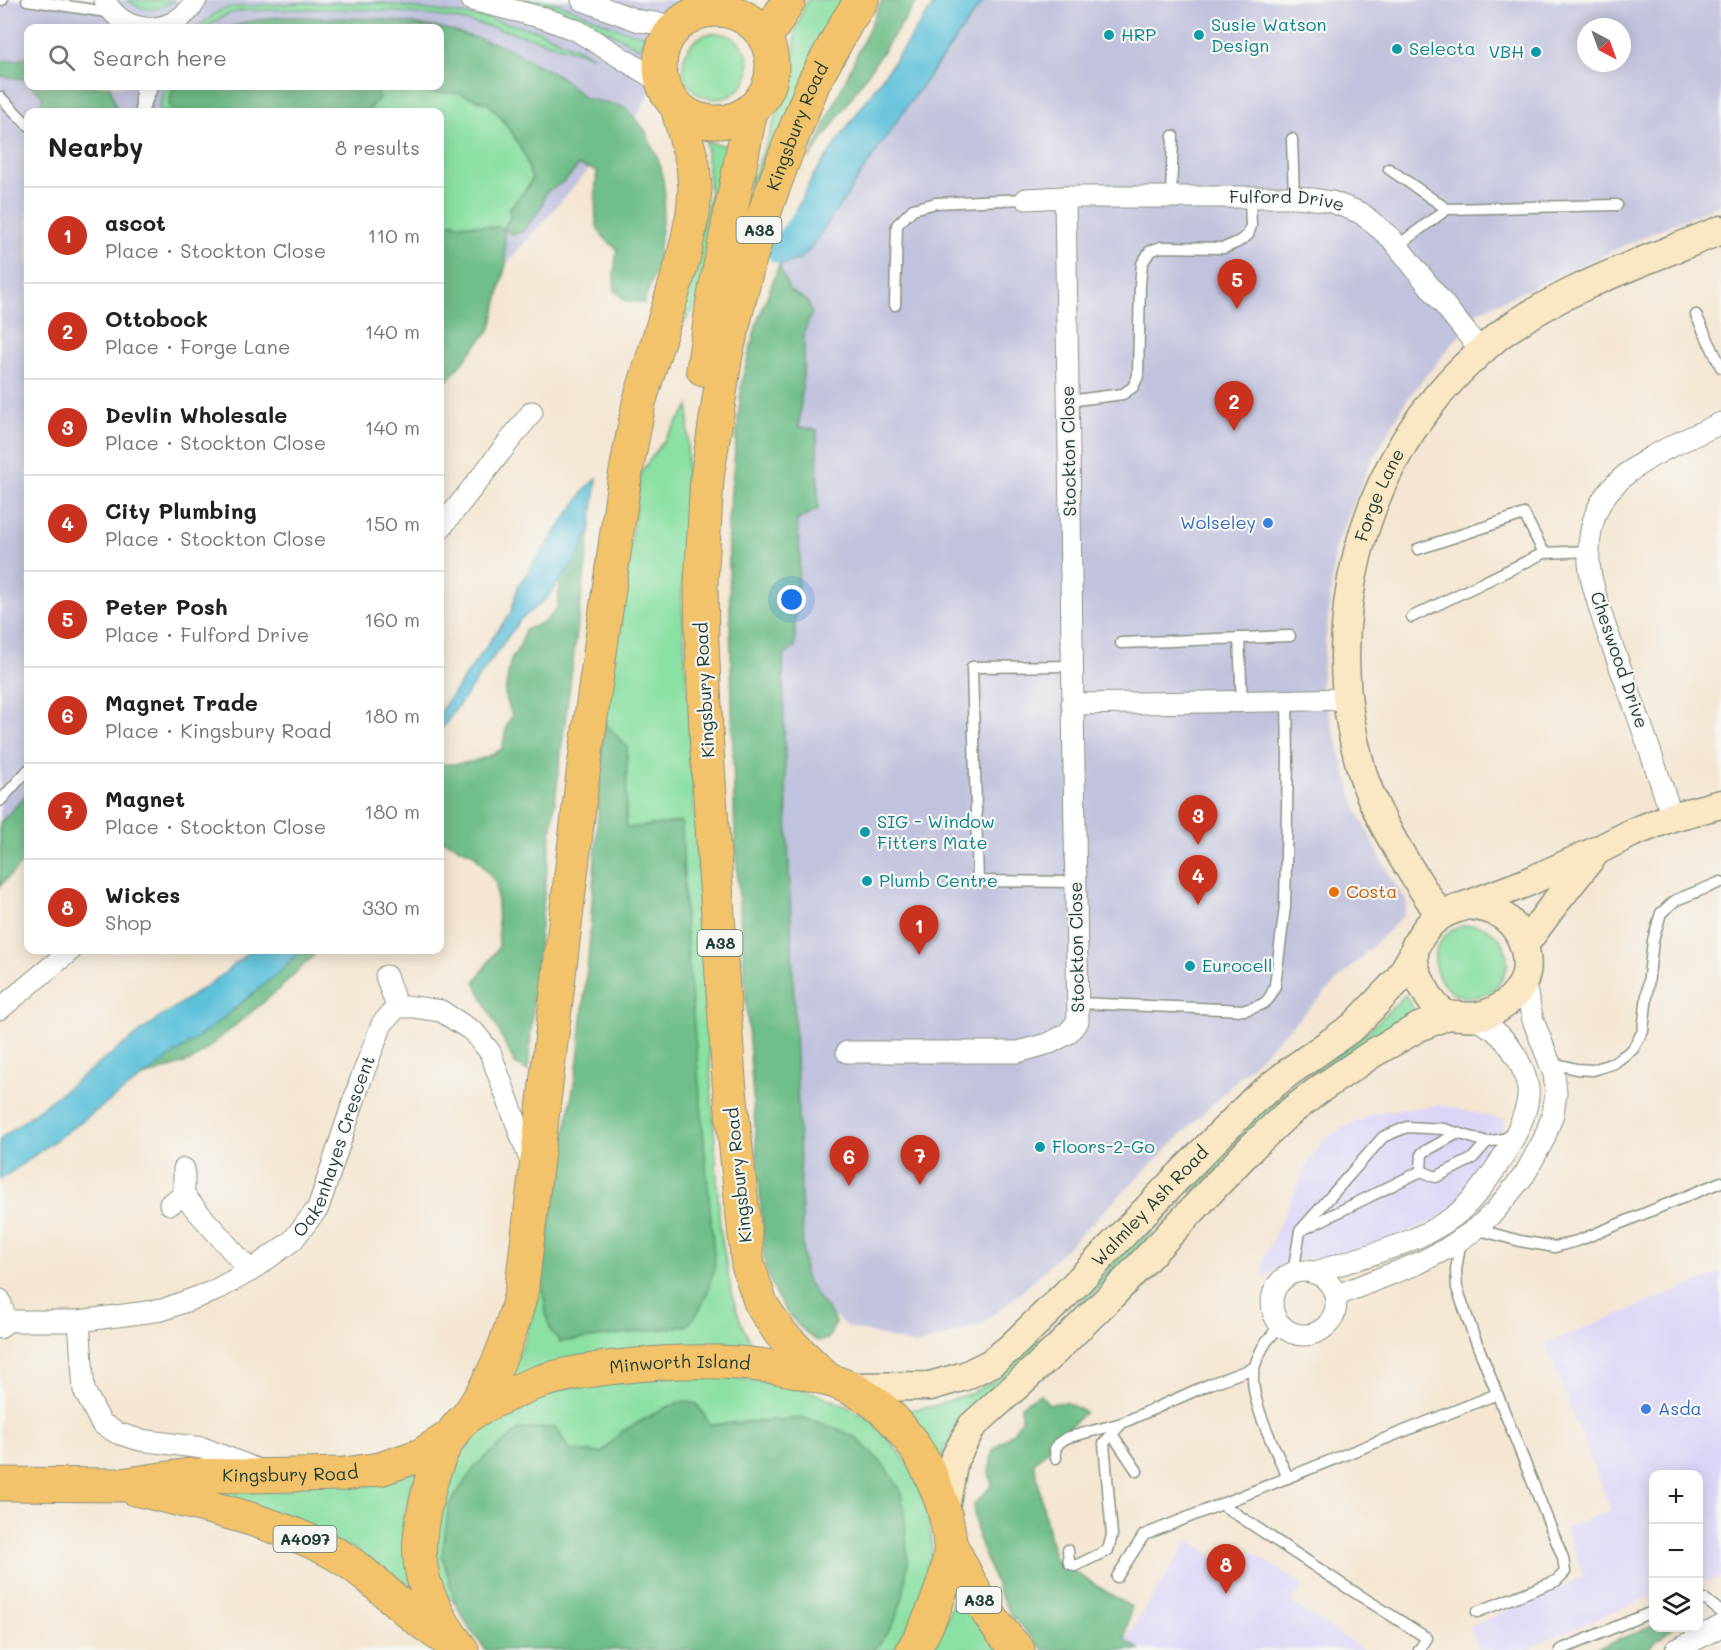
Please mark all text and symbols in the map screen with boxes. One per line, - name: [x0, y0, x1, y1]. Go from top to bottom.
- place label: Susie Watson Design: [1211, 12, 1326, 57]
- north arrow: [1577, 18, 1631, 72]
- place label: HRP: [1121, 22, 1156, 46]
- search box: [24, 24, 444, 90]
- marker: HRP: [1102, 28, 1116, 42]
- marker: Susie Watson Design: [1192, 28, 1206, 42]
- place label: Selecta: [1409, 36, 1476, 60]
- place label: VBH: [1488, 39, 1524, 63]
- icon: search: [45, 41, 78, 74]
- marker: Selecta: [1390, 42, 1404, 56]
- text: Search here: [93, 43, 227, 72]
- marker: VBH: [1529, 45, 1543, 59]
- street label: Kingsbury Road: [760, 58, 833, 194]
- text: Nearby: [48, 130, 143, 164]
- text: 8 results: [335, 134, 420, 160]
- street label: Fulford Drive: [1229, 184, 1348, 217]
- text: ascot: [105, 208, 166, 237]
- road number: A38: [736, 217, 782, 243]
- text: 1: [63, 222, 72, 248]
- text: 110 m: [367, 222, 420, 248]
- text: Place · Stockton Close: [105, 237, 326, 263]
- pin: 5: [1218, 260, 1256, 309]
- text: Ottobock: [105, 304, 208, 333]
- text: 2: [62, 318, 73, 344]
- text: 140 m: [365, 318, 420, 344]
- text: Place · Forge Lane: [105, 333, 290, 359]
- pin: 2: [1214, 382, 1254, 431]
- street label: Stockton Close: [1055, 385, 1081, 517]
- text: Devlin Wholesale: [105, 400, 287, 429]
- text: 3: [62, 414, 74, 440]
- text: 140 m: [365, 414, 420, 440]
- text: Place · Stockton Close: [105, 429, 326, 455]
- street label: Forge Lane: [1349, 444, 1409, 544]
- text: City Plumbing: [105, 496, 257, 525]
- text: 4: [61, 510, 74, 536]
- text: 150 m: [365, 510, 420, 536]
- place label: Wolseley: [1180, 510, 1256, 534]
- marker: Wolseley: [1261, 516, 1275, 530]
- text: Place · Stockton Close: [105, 525, 326, 551]
- your location: [777, 585, 806, 614]
- street label: Cheswood Drive: [1585, 588, 1655, 731]
- text: Peter Posh: [105, 592, 228, 621]
- text: 5: [62, 606, 73, 632]
- text: 160 m: [364, 606, 420, 632]
- text: Place · Fulford Drive: [105, 621, 309, 647]
- street label: Kingsbury Road: [688, 622, 720, 759]
- text: Magnet Trade: [105, 688, 258, 717]
- text: 6: [61, 702, 74, 728]
- text: 180 m: [364, 702, 420, 728]
- text: Place · Kingsbury Road: [105, 717, 331, 743]
- text: Magnet: [105, 784, 185, 813]
- pin: 3: [1178, 796, 1218, 845]
- text: 7: [62, 798, 73, 824]
- text: 180 m: [364, 798, 420, 824]
- place label: SIG - Window Fitters Mate: [877, 809, 995, 854]
- text: Place · Stockton Close: [105, 813, 326, 839]
- marker: SIG - Window Fitters Mate: [858, 825, 872, 839]
- pin: 4: [1178, 856, 1218, 905]
- place label: Plumb Centre: [879, 868, 998, 892]
- marker: Plumb Centre: [860, 874, 874, 888]
- place label: Costa: [1346, 879, 1397, 903]
- text: Wickes: [105, 880, 180, 909]
- street label: Stockton Close: [1063, 881, 1089, 1013]
- marker: Costa: [1327, 885, 1341, 899]
- text: 8: [61, 894, 74, 920]
- text: 330 m: [362, 894, 420, 920]
- pin: 1: [900, 906, 938, 955]
- text: Shop: [105, 909, 152, 935]
- road number: A38: [698, 930, 742, 956]
- place label: Eurocell: [1202, 953, 1273, 977]
- marker: Eurocell: [1183, 959, 1197, 973]
- street label: Oakenhayes Crescent: [287, 1052, 380, 1241]
- street label: Kingsbury Road: [719, 1106, 757, 1244]
- place label: Floors-2-Go: [1052, 1134, 1155, 1158]
- pin: 6: [830, 1136, 868, 1186]
- pin: 7: [900, 1136, 940, 1185]
- marker: Floors-2-Go: [1033, 1140, 1047, 1154]
- street label: Walmley Ash Road: [1086, 1140, 1213, 1271]
- street label: Minworth Island: [608, 1349, 751, 1379]
- place label: Asda: [1658, 1396, 1702, 1420]
- marker: Asda: [1639, 1402, 1653, 1416]
- street label: Kingsbury Road: [222, 1459, 360, 1487]
- map controls: [1649, 1470, 1703, 1632]
- button: +: [1649, 1470, 1703, 1524]
- button: −: [1649, 1524, 1703, 1578]
- road number: A4097: [274, 1526, 336, 1552]
- pin: 8: [1206, 1544, 1246, 1594]
- button: layers: [1649, 1578, 1703, 1632]
- road number: A38: [956, 1587, 1002, 1613]

